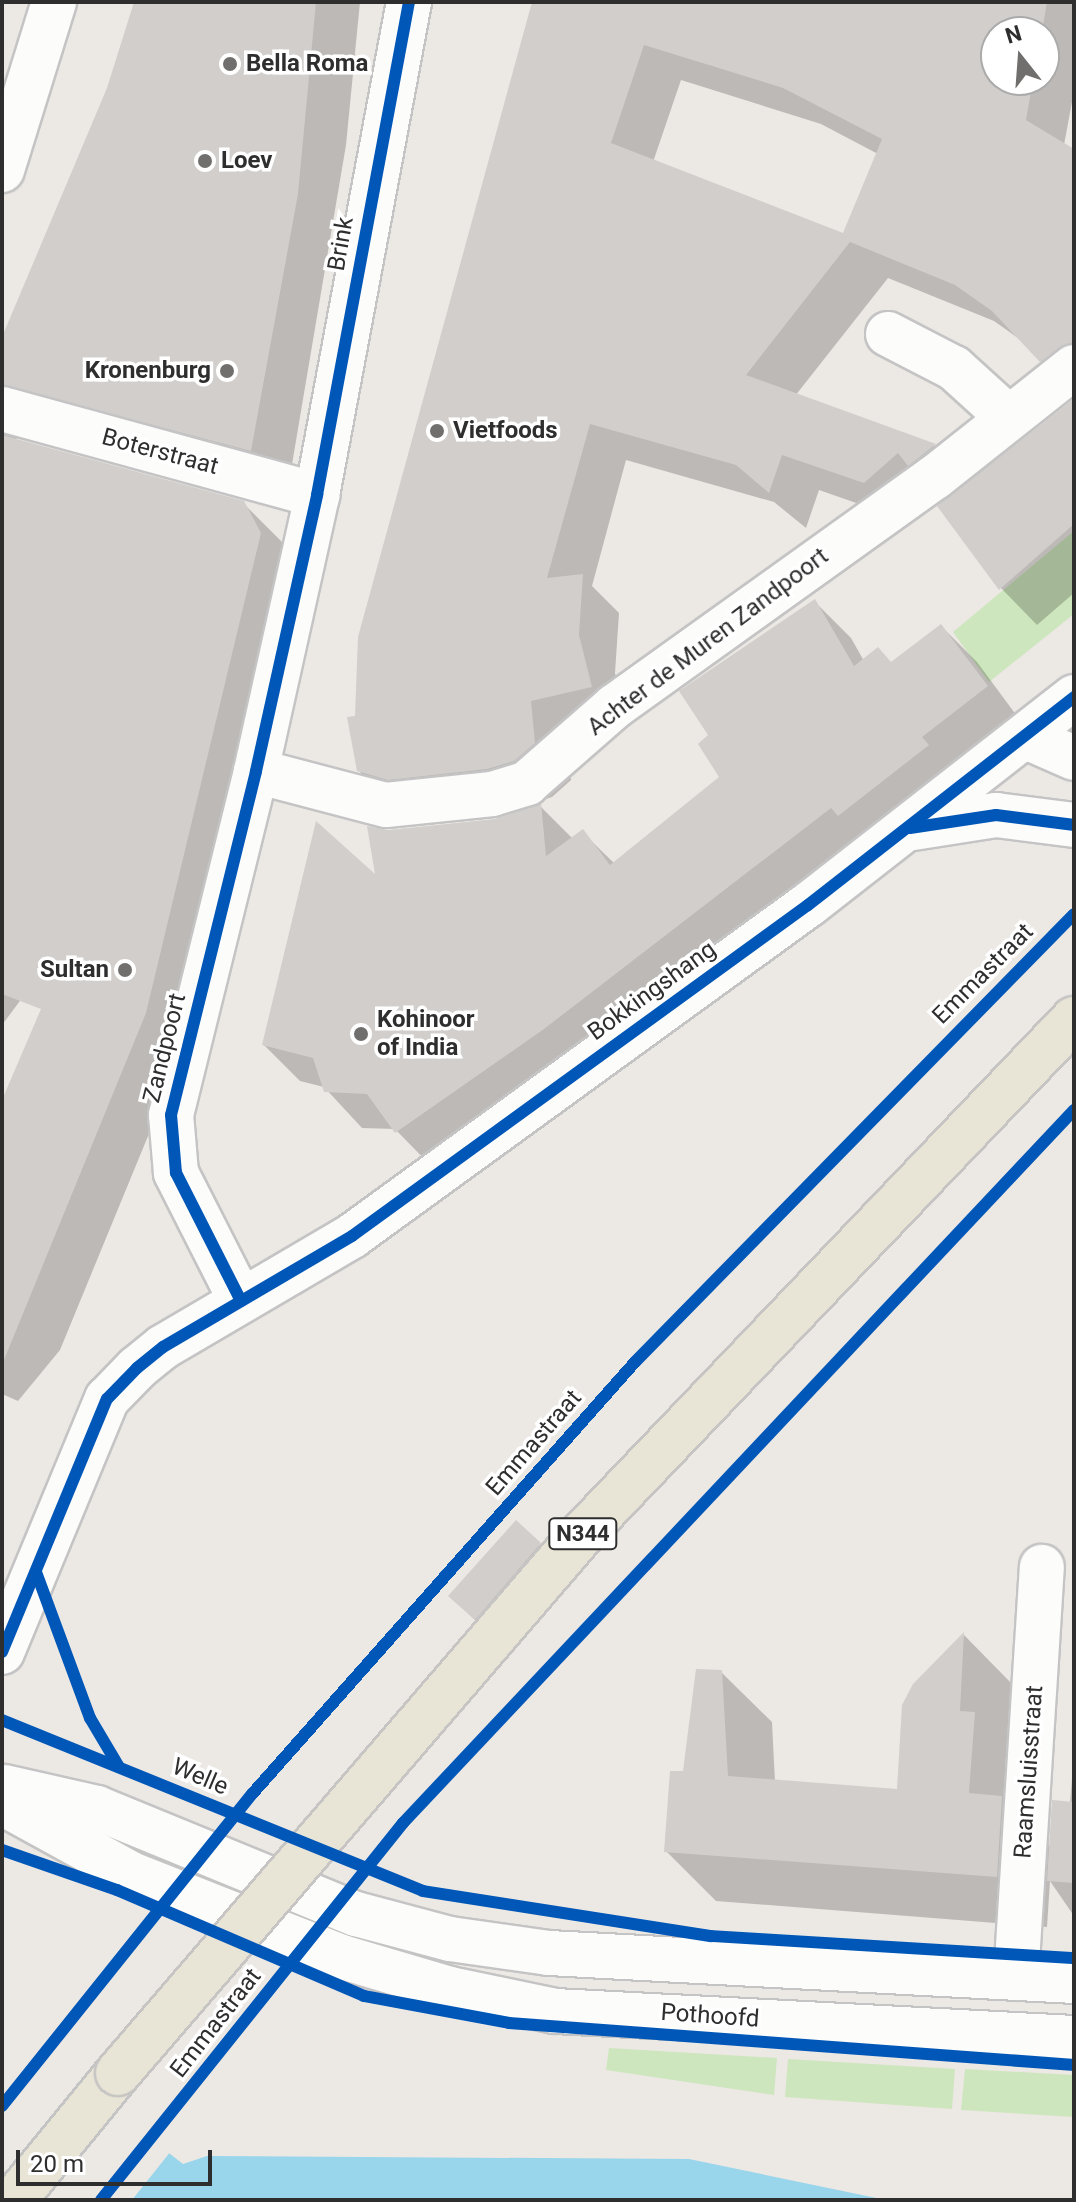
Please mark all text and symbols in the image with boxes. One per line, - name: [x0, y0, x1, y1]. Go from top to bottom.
- north arrow: [980, 16, 1060, 96]
- text: N: [1002, 20, 1025, 49]
- place label: Bella Roma: [246, 50, 368, 78]
- marker: Bella Roma: [221, 55, 239, 73]
- place label: Loev: [221, 147, 272, 175]
- marker: Loev: [196, 152, 214, 170]
- street label: Brink: [322, 215, 360, 273]
- place label: Kronenburg: [85, 357, 211, 385]
- marker: Kronenburg: [218, 362, 236, 380]
- place label: Vietfoods: [453, 417, 558, 445]
- marker: Vietfoods: [428, 422, 446, 440]
- street label: Boterstraat: [99, 423, 221, 481]
- street label: Achter de Muren Zandpoort: [582, 542, 834, 742]
- street label: Emmastraat: [927, 918, 1039, 1030]
- street label: Bokkingshang: [582, 935, 722, 1047]
- place label: Sultan: [40, 956, 109, 984]
- marker: Sultan: [116, 961, 134, 979]
- street label: Zandpoort: [138, 990, 192, 1106]
- place label: Kohinoor of India: [377, 1006, 475, 1062]
- marker: Kohinoor of India: [352, 1025, 370, 1043]
- street label: Emmastraat: [480, 1384, 588, 1502]
- road number: N344: [547, 1516, 619, 1552]
- street label: Raamsluisstraat: [1009, 1684, 1049, 1860]
- street label: Welle: [168, 1752, 232, 1802]
- street label: Emmastraat: [164, 1963, 268, 2083]
- street label: Pothoofd: [660, 1998, 760, 2034]
- scale bar: [20, 2134, 216, 2184]
- text: 20 m: [30, 2150, 84, 2178]

